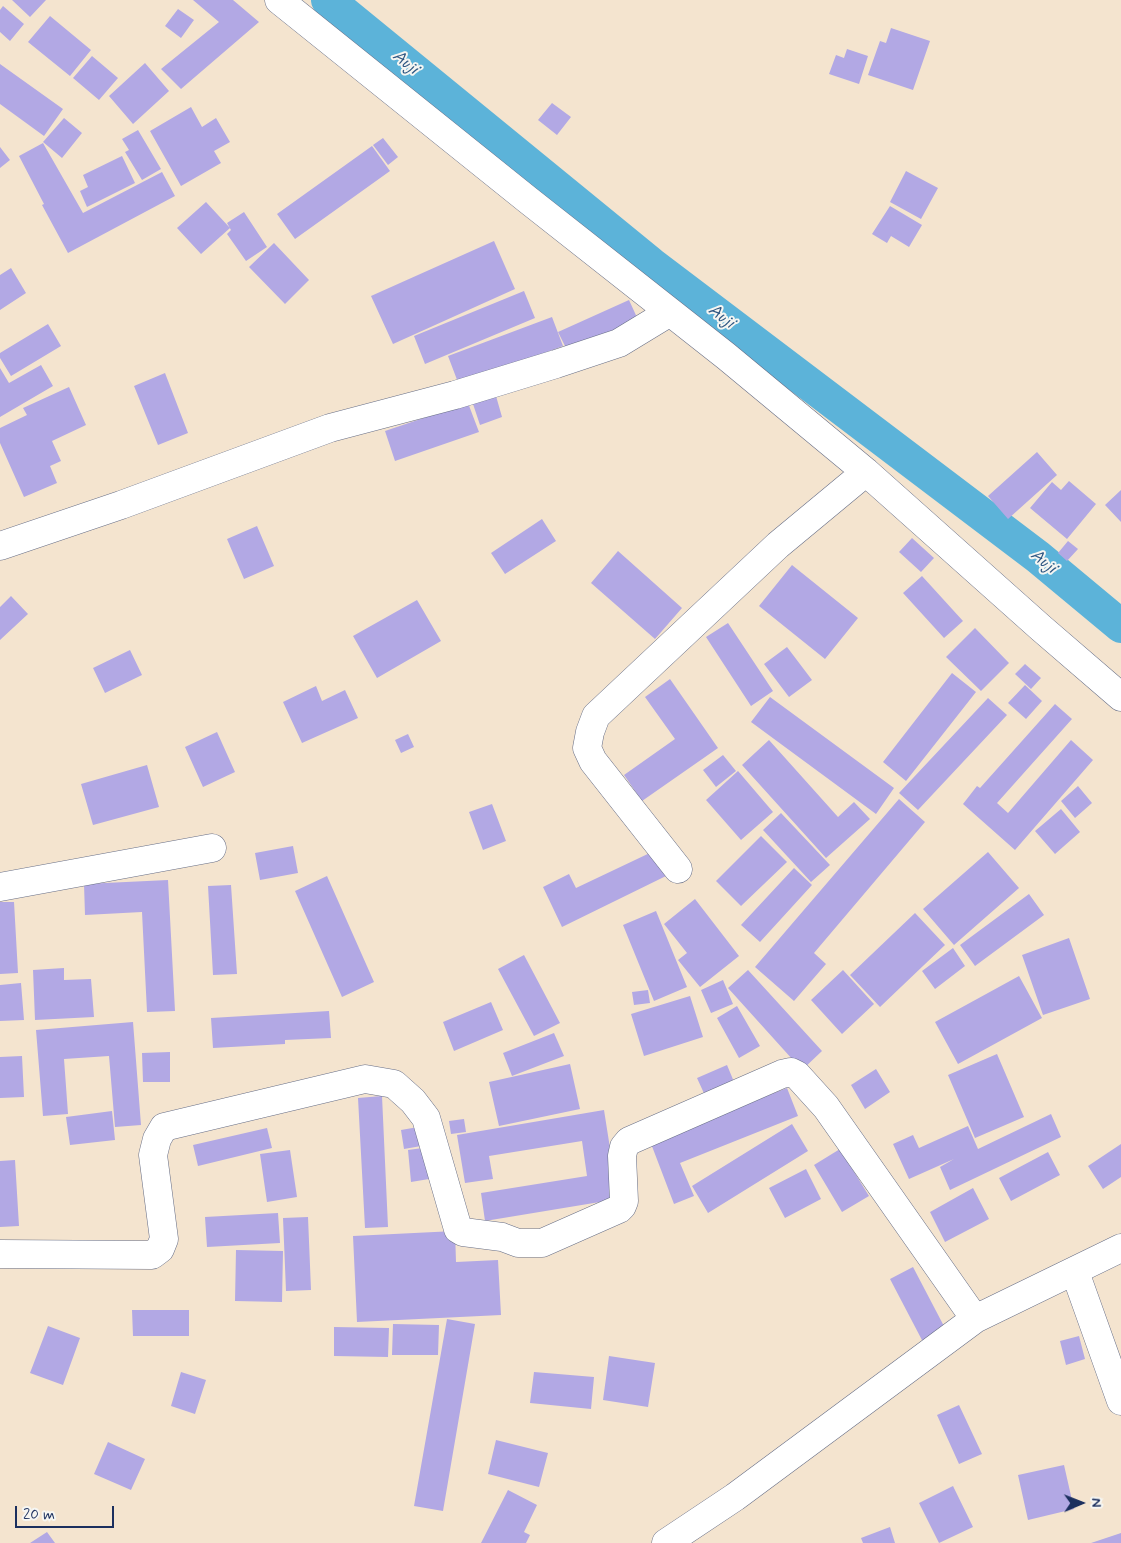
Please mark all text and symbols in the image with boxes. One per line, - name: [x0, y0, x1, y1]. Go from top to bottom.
- water label: Auji: [387, 46, 423, 80]
- water label: Auji: [703, 300, 739, 334]
- water label: Auji: [1025, 545, 1061, 579]
- north arrow: [1056, 1478, 1106, 1528]
- scale bar: [18, 1496, 116, 1528]
- text: N: [1087, 1498, 1105, 1508]
- text: 20 m: [23, 1505, 55, 1525]

